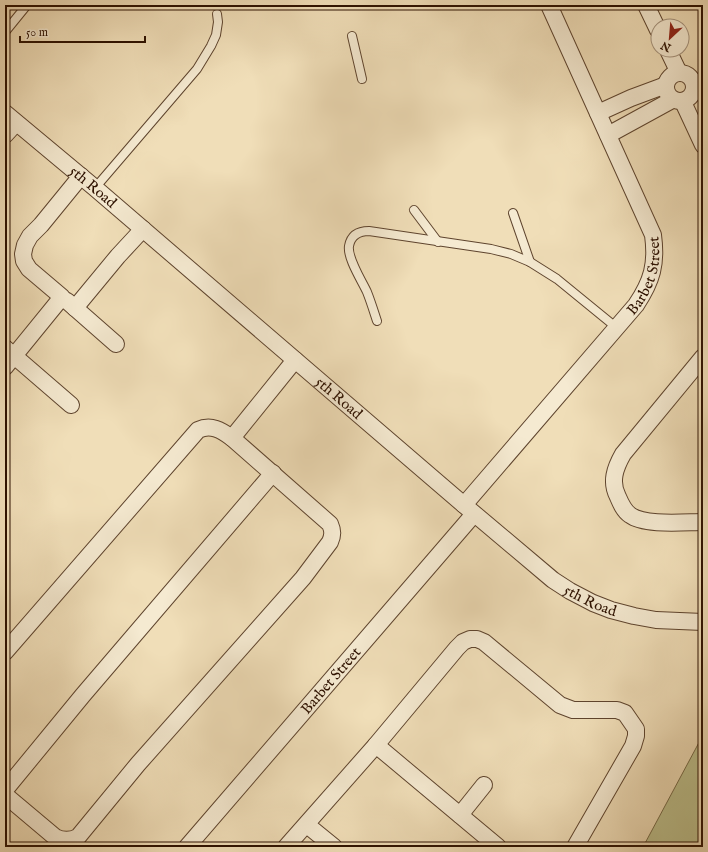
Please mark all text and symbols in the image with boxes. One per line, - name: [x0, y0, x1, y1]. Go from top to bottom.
- scale bar: [20, 18, 145, 44]
- north arrow: [650, 18, 690, 58]
- text: 50 m: [26, 25, 48, 40]
- text: N: [658, 38, 674, 55]
- street label: 5th Road: [66, 162, 121, 213]
- street label: Barbet Street: [623, 236, 664, 319]
- street label: 5th Road: [311, 373, 367, 424]
- street label: 5th Road: [560, 581, 619, 621]
- street label: Barbet Street: [297, 643, 365, 718]

